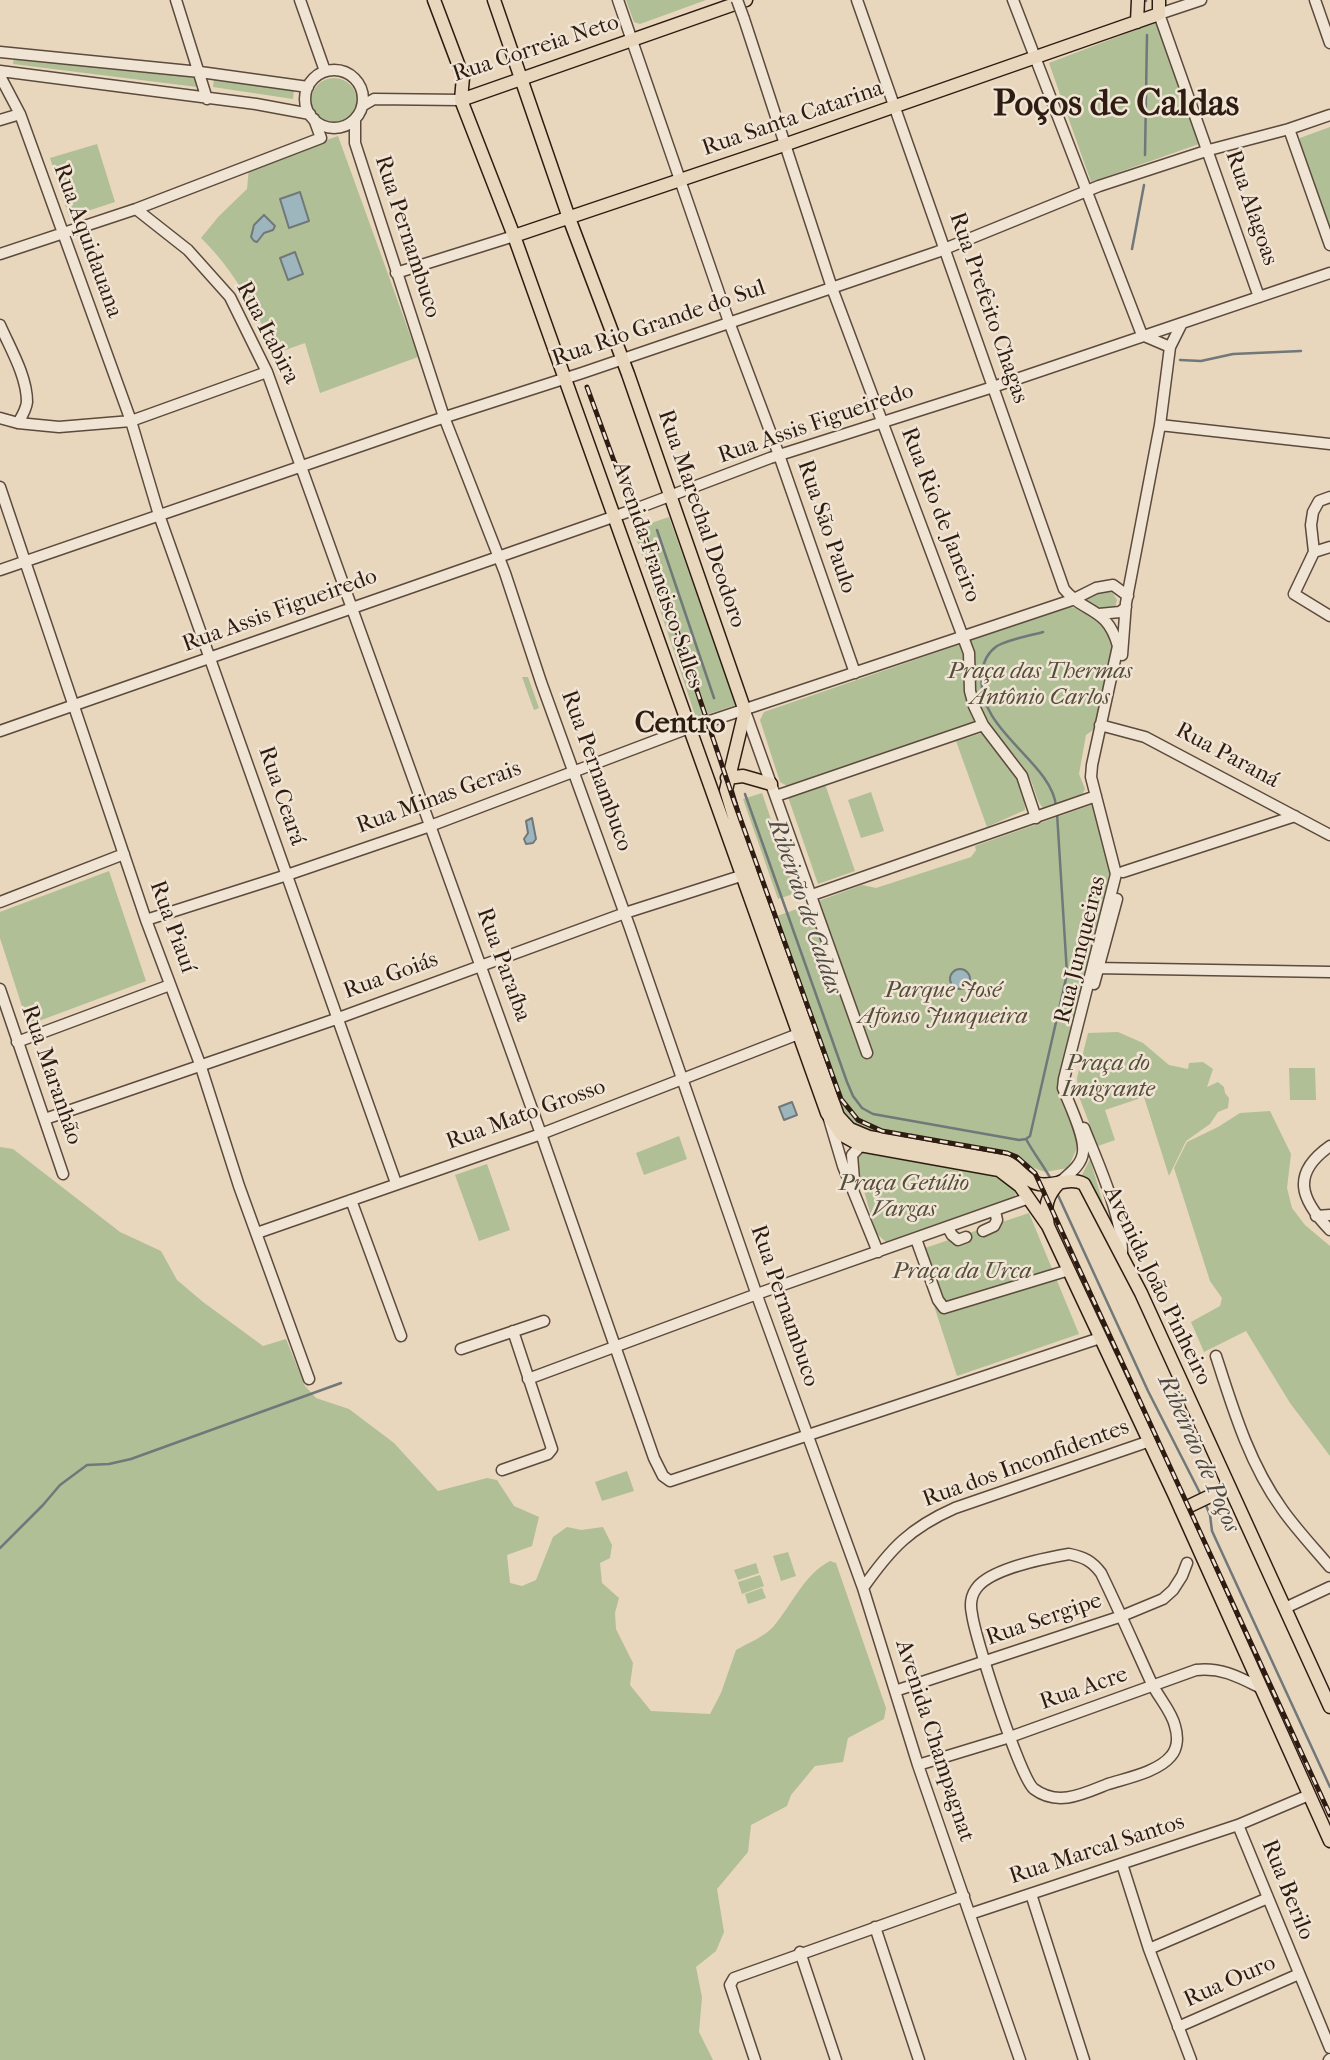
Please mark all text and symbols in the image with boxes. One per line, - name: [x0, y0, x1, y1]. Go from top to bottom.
- street label: Rua Correia Neto: [449, 9, 623, 89]
- street label: Rua Santa Catarina: [699, 75, 887, 163]
- district label: Poços de Caldas: [993, 84, 1239, 128]
- street label: Rua Alagoas: [1218, 147, 1284, 269]
- street label: Rua Pernambuco: [368, 152, 446, 322]
- street label: Rua Aquidauana: [46, 160, 128, 322]
- street label: Rua Prefeito Chagas: [942, 209, 1034, 407]
- street label: Rua Rio Grande do Sul: [549, 275, 769, 373]
- street label: Rua Itabira: [229, 277, 305, 389]
- street label: Rua Assis Figueiredo: [715, 378, 917, 470]
- street label: Rua Marechal Deodoro: [651, 407, 751, 631]
- street label: Rua Rio de Janeiro: [894, 424, 986, 606]
- street label: Rua São Paulo: [790, 457, 862, 597]
- street label: Avenida Francisco Salles: [605, 458, 709, 692]
- street label: Rua Assis Figueiredo: [179, 563, 381, 659]
- park label: Praça das Thermas Antônio Carlos: [948, 658, 1132, 712]
- street label: Rua Pernambuco: [554, 687, 638, 855]
- district label: Centro: [635, 707, 725, 743]
- street label: Rua Paraná: [1170, 717, 1284, 795]
- street label: Rua Ceará: [251, 743, 311, 849]
- street label: Rua Minas Gerais: [353, 755, 525, 841]
- water label: Ribeirão de Caldas: [760, 815, 848, 999]
- street label: Rua Junqueiras: [1049, 873, 1113, 1027]
- street label: Rua Piauí: [143, 877, 201, 977]
- street label: Rua Paraíba: [470, 904, 536, 1026]
- street label: Rua Goiás: [340, 946, 442, 1006]
- park label: Parque José Afonso Junqueira: [858, 977, 1028, 1031]
- street label: Rua Maranhão: [14, 1002, 88, 1148]
- park label: Praça do Imigrante: [1061, 1050, 1155, 1104]
- street label: Rua Mato Grosso: [443, 1073, 609, 1157]
- park label: Praça Getúlio Vargas: [839, 1170, 969, 1224]
- street label: Avenida João Pinheiro: [1097, 1182, 1217, 1390]
- street label: Rua Pernambuco: [743, 1222, 825, 1390]
- park label: Praça da Urca: [893, 1258, 1031, 1286]
- water label: Ribeirão de Poços: [1150, 1371, 1246, 1537]
- street label: Rua dos Inconfidentes: [919, 1414, 1133, 1514]
- street label: Rua Sergipe: [982, 1587, 1106, 1653]
- street label: Avenida Champagnat: [888, 1636, 980, 1846]
- street label: Rua Acre: [1036, 1661, 1132, 1717]
- street label: Rua Marcal Santos: [1006, 1809, 1188, 1891]
- street label: Rua Berilo: [1254, 1836, 1320, 1944]
- street label: Rua Ouro: [1180, 1950, 1280, 2014]

